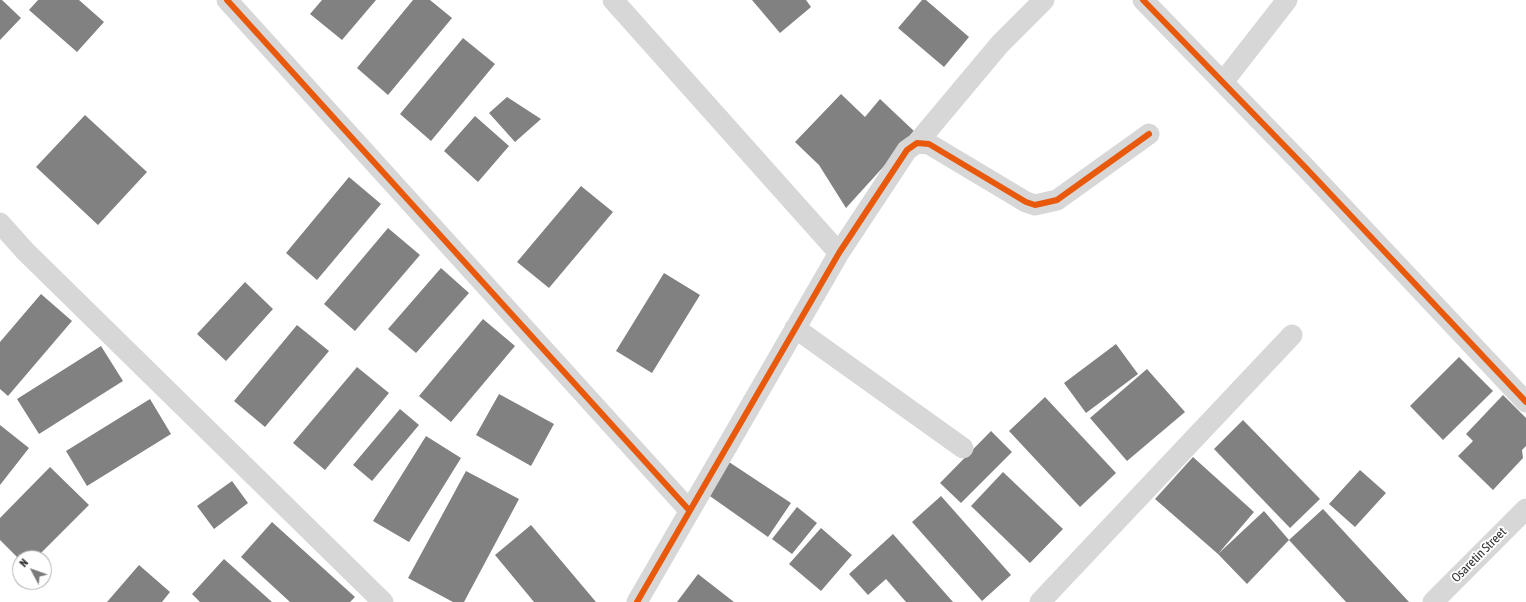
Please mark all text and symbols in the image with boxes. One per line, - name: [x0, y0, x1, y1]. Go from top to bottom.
- street label: Osaretin Street: [1448, 524, 1510, 586]
- north arrow: [12, 550, 52, 590]
- text: N: [17, 556, 30, 569]

